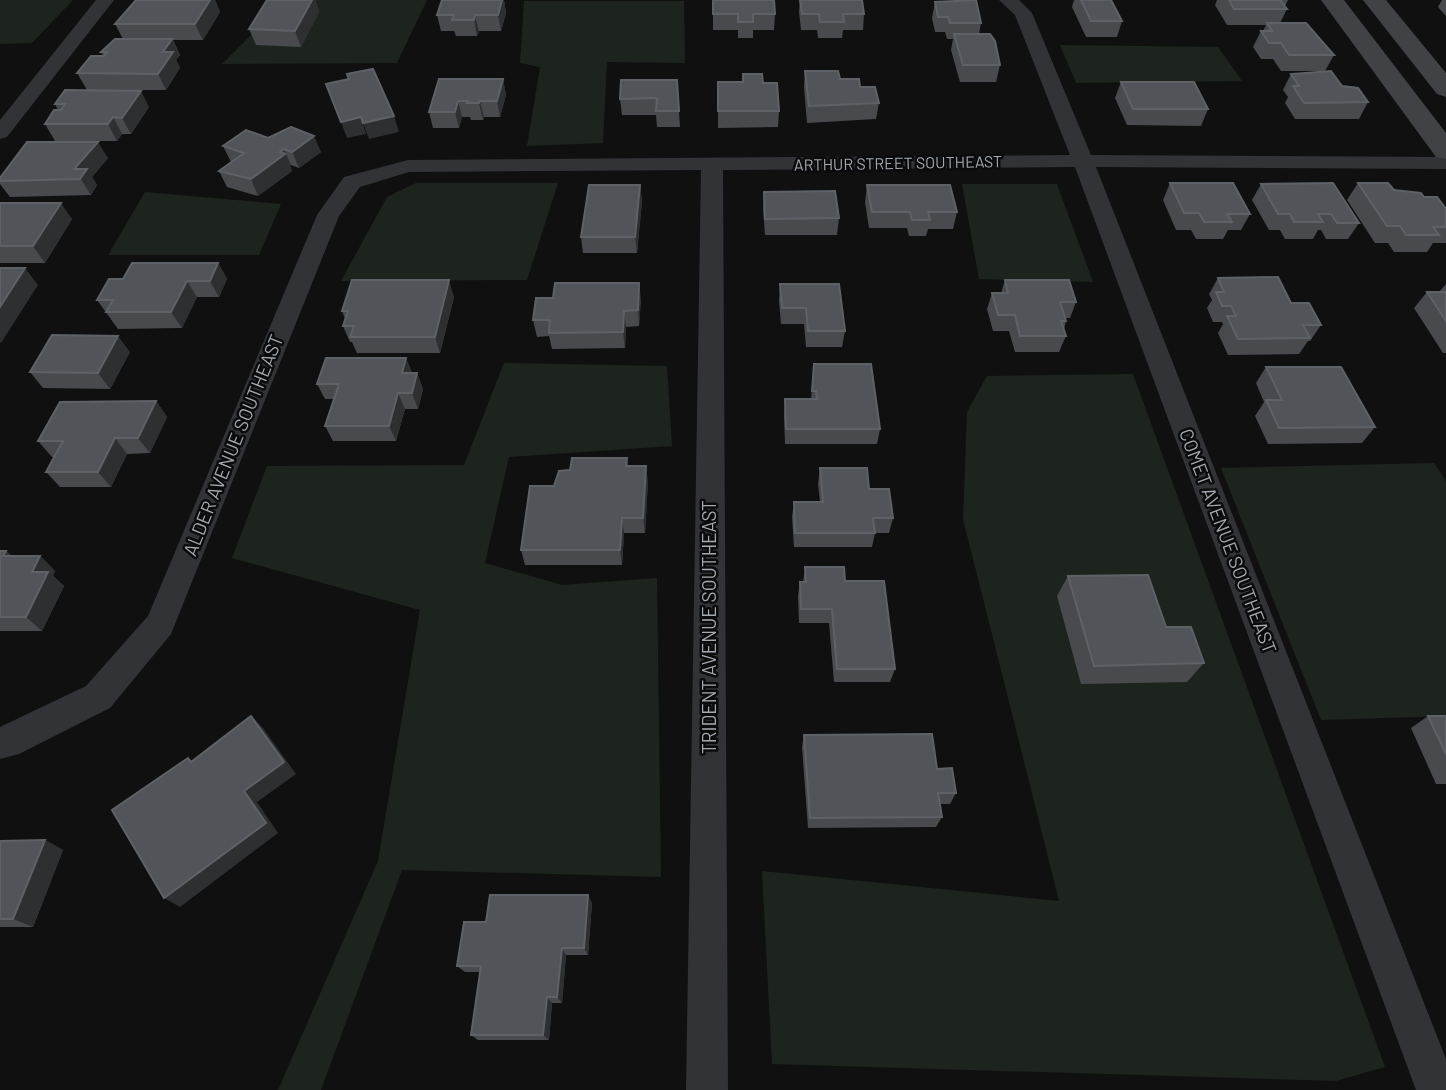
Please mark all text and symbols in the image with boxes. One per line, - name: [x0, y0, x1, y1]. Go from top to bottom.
- street label: ARTHUR STREET SOUTHEAST: [794, 151, 1002, 174]
- street label: ALDER AVENUE SOUTHEAST: [178, 331, 288, 559]
- street label: COMET AVENUE SOUTHEAST: [1175, 425, 1282, 656]
- street label: TRIDENT AVENUE SOUTHEAST: [697, 500, 720, 754]

